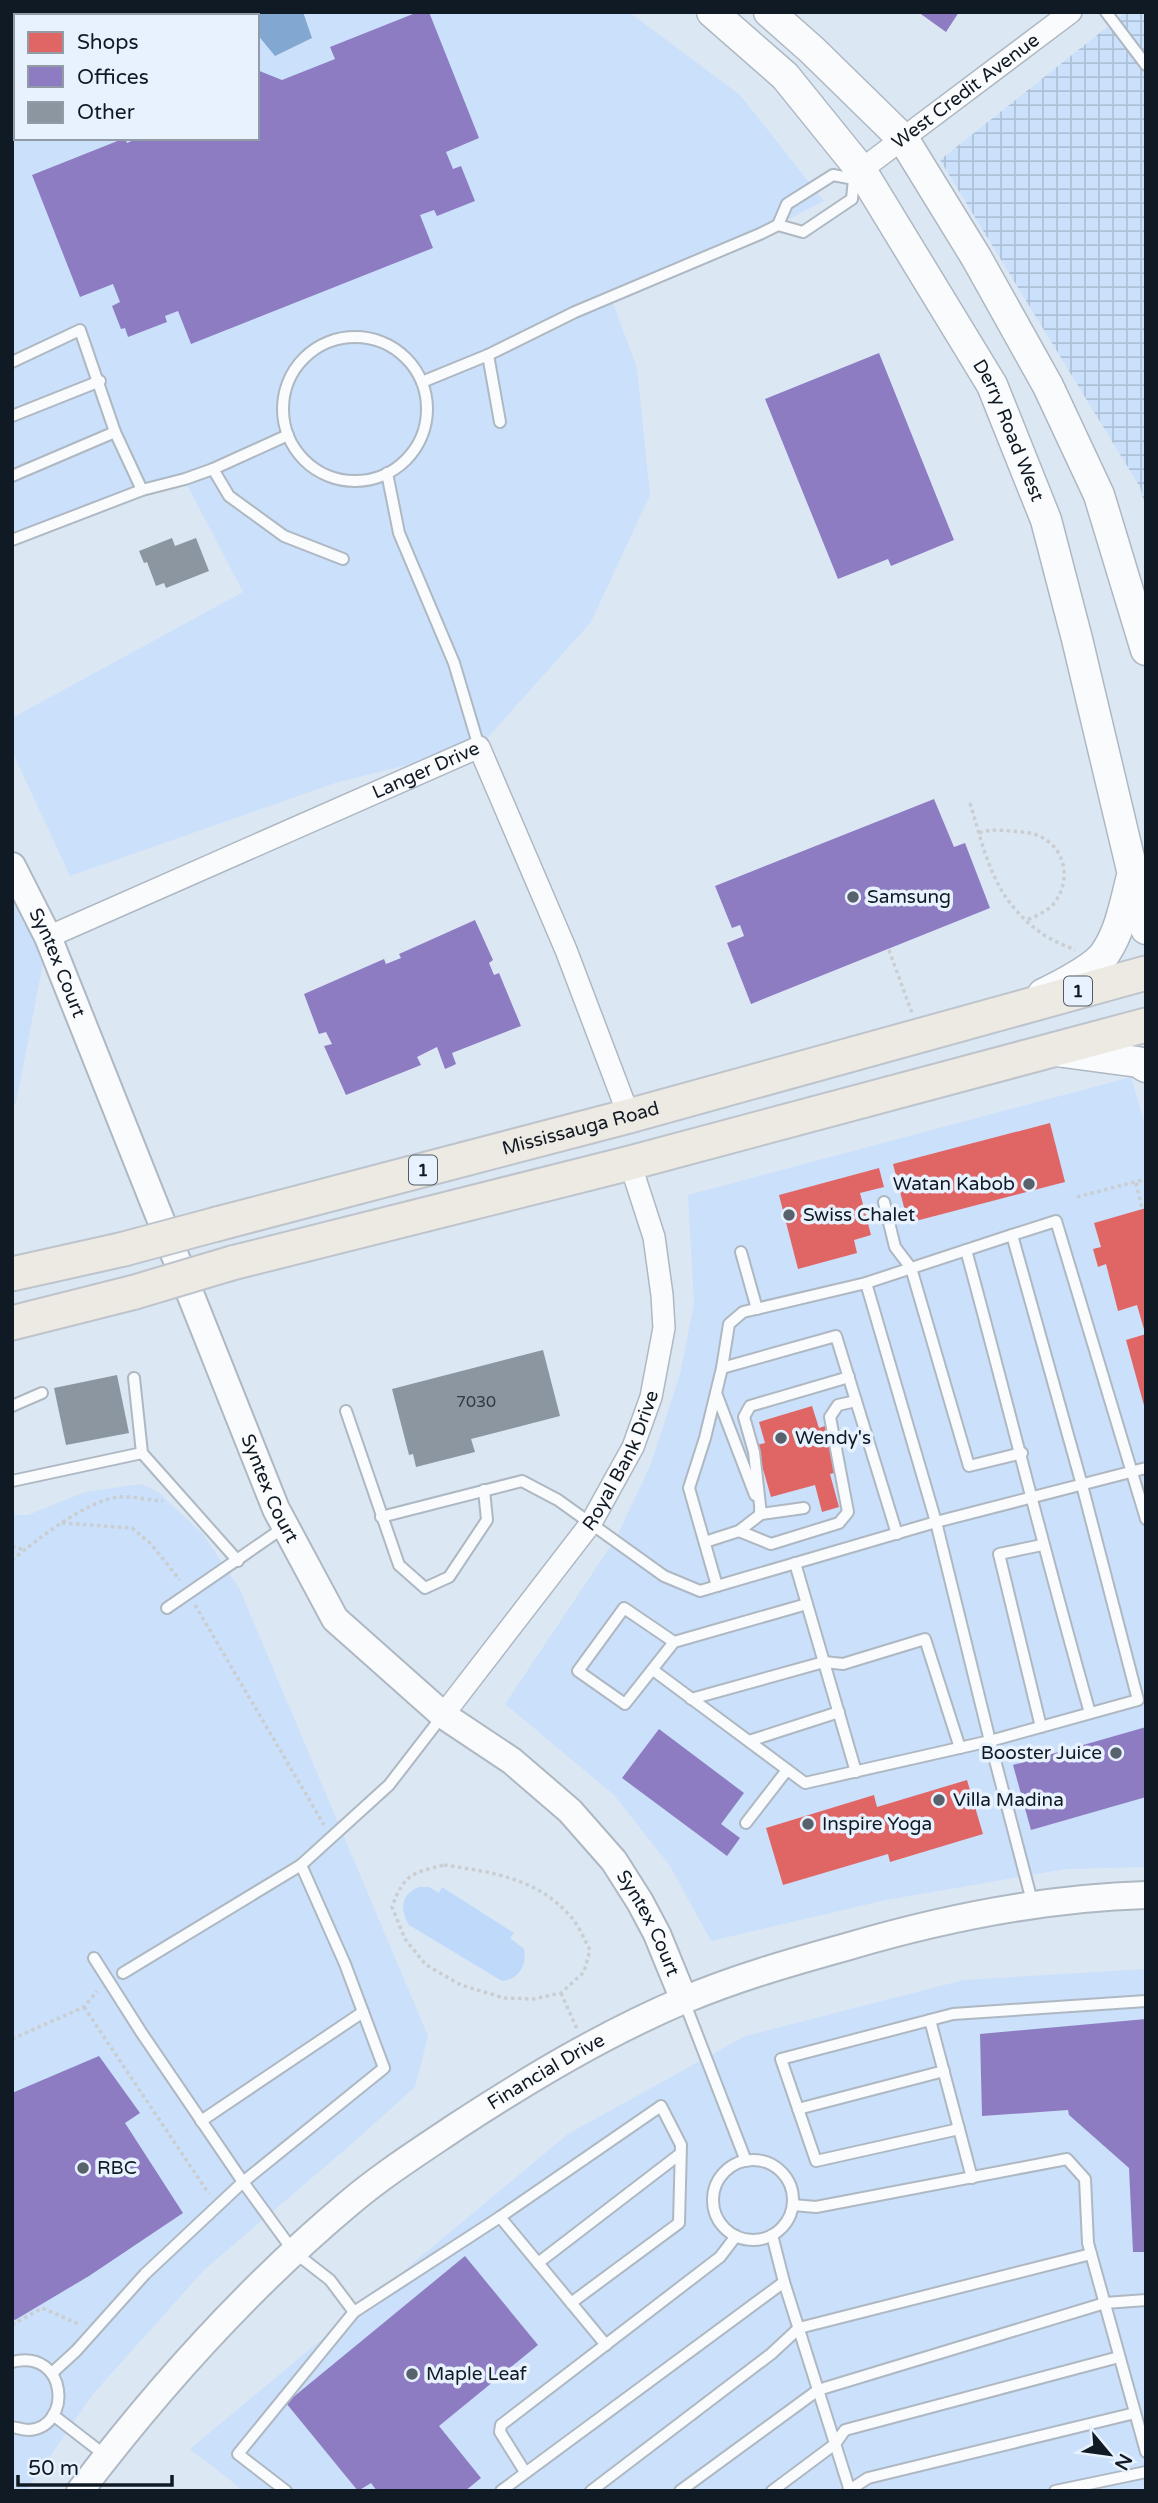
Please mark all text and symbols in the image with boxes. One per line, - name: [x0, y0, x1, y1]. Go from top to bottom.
- legend: [14, 14, 259, 140]
- street label: West Credit Avenue: [888, 29, 1044, 154]
- text: Shops: [77, 30, 139, 55]
- text: Offices: [77, 65, 149, 90]
- text: Other: [77, 100, 135, 125]
- street label: Derry Road West: [968, 355, 1048, 505]
- street label: Langer Drive: [369, 737, 483, 804]
- place label: Samsung: [867, 886, 951, 908]
- marker: Samsung: [845, 889, 861, 905]
- street label: Syntex Court: [24, 905, 90, 1021]
- road number: 1: [1064, 976, 1092, 1006]
- street label: Mississauga Road: [500, 1097, 662, 1160]
- road number: 1: [409, 1156, 437, 1184]
- place label: Watan Kabob: [893, 1173, 1015, 1195]
- marker: Watan Kabob: [1021, 1176, 1037, 1192]
- place label: Swiss Chalet: [803, 1204, 915, 1226]
- marker: Swiss Chalet: [781, 1207, 797, 1223]
- street label: Royal Bank Drive: [578, 1389, 663, 1535]
- house number: 7030: [456, 1392, 496, 1412]
- place label: Wendy's: [795, 1427, 871, 1449]
- marker: Wendy's: [773, 1430, 789, 1446]
- street label: Syntex Court: [236, 1431, 303, 1547]
- place label: Booster Juice: [981, 1742, 1102, 1764]
- marker: Booster Juice: [1108, 1745, 1124, 1761]
- place label: Villa Madina: [953, 1789, 1064, 1811]
- marker: Villa Madina: [931, 1792, 947, 1808]
- place label: Inspire Yoga: [822, 1813, 932, 1835]
- marker: Inspire Yoga: [800, 1816, 816, 1832]
- street label: Syntex Court: [612, 1866, 684, 1979]
- street label: Financial Drive: [483, 2029, 608, 2115]
- place label: RBC: [97, 2157, 137, 2179]
- marker: RBC: [75, 2160, 91, 2176]
- place label: Maple Leaf: [426, 2363, 528, 2385]
- marker: Maple Leaf: [404, 2366, 420, 2382]
- north arrow: [1074, 2419, 1144, 2489]
- scale bar: [18, 2444, 172, 2488]
- text: N: [1110, 2450, 1136, 2474]
- text: 50 m: [28, 2456, 79, 2481]

